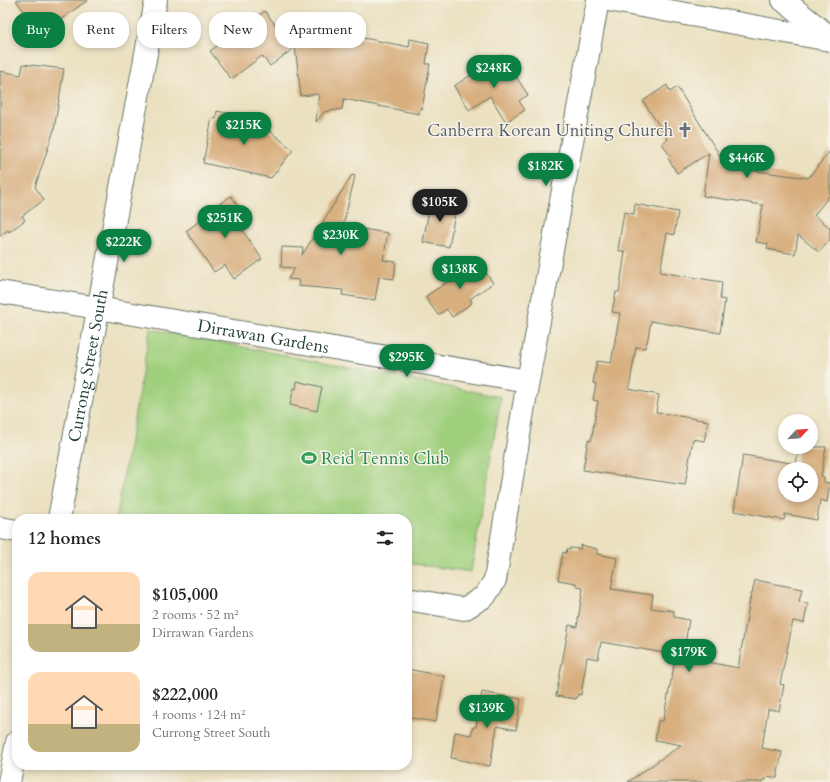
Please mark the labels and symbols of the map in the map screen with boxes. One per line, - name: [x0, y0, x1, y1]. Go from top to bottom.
- pin: $248K: [466, 55, 522, 89]
- pin: $215K: [216, 112, 272, 146]
- place label: Canberra Korean Uniting Church: [427, 119, 674, 142]
- church icon: Canberra Korean Uniting Church: [676, 121, 694, 139]
- pin: $446K: [719, 145, 775, 179]
- pin: $182K: [518, 153, 574, 187]
- pin: $105K: [412, 189, 468, 223]
- pin: $251K: [197, 205, 253, 239]
- pin: $230K: [313, 222, 369, 256]
- pin: $222K: [96, 229, 152, 263]
- pin: $138K: [432, 256, 488, 290]
- street label: Currong Street South: [62, 287, 113, 444]
- street label: Dirrawan Gardens: [196, 314, 331, 359]
- pin: $295K: [379, 344, 435, 378]
- north arrow: [778, 414, 818, 454]
- place label: Reid Tennis Club: [321, 447, 449, 470]
- sports icon: Reid Tennis Club: [300, 449, 318, 467]
- pin: $179K: [661, 639, 717, 673]
- pin: $139K: [459, 695, 515, 729]

